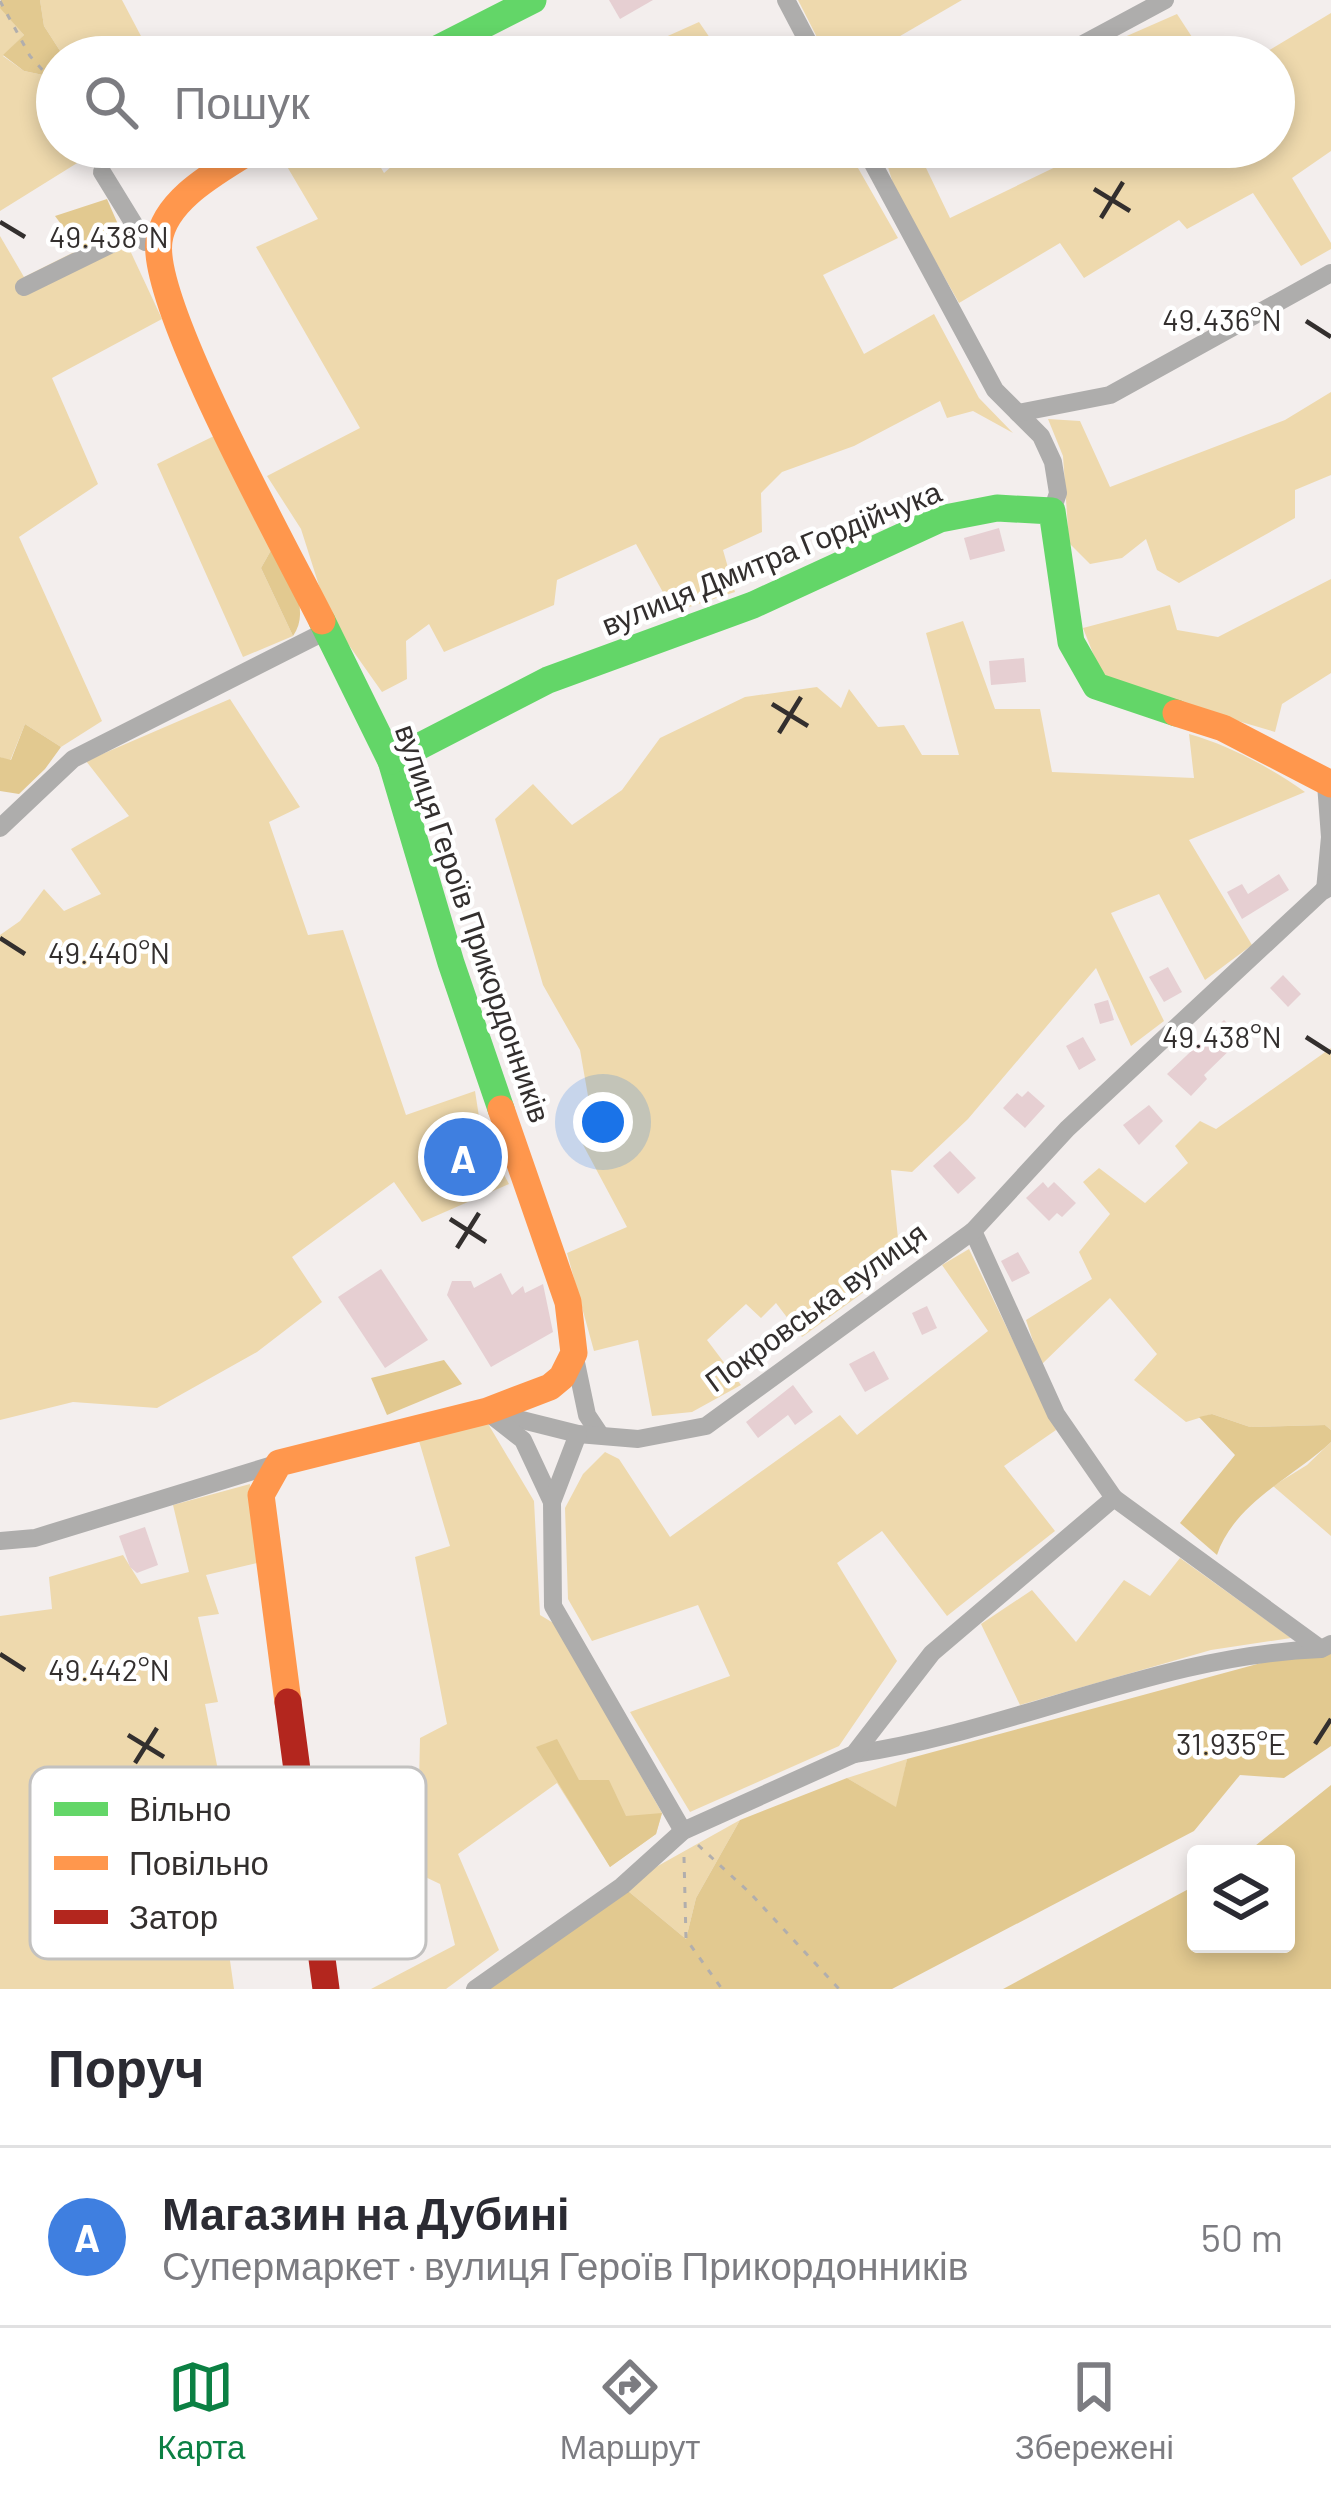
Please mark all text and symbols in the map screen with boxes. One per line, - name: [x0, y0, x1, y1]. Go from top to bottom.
- search box: [36, 36, 1295, 168]
- icon: search: [78, 69, 144, 135]
- text: Пошук: [174, 74, 310, 128]
- text: 49.438°N: [49, 218, 169, 254]
- text: 49.436°N: [1162, 301, 1282, 337]
- street label: вулиця Дмитра Гордійчука: [596, 472, 946, 642]
- street label: вулиця Героїв Прикордонників: [389, 719, 559, 1127]
- text: 49.440°N: [48, 934, 170, 970]
- text: 49.438°N: [1162, 1018, 1282, 1054]
- your location: [573, 1092, 633, 1152]
- pin: A: [424, 1112, 502, 1202]
- street label: Покровська вулиця: [697, 1214, 933, 1398]
- text: 49.442°N: [48, 1651, 170, 1687]
- text: 31.935°E: [1176, 1725, 1286, 1761]
- legend: [30, 1767, 426, 1959]
- text: Вільно: [129, 1788, 231, 1828]
- text: Повільно: [129, 1842, 269, 1882]
- map controls: [1187, 1845, 1295, 1953]
- button: layers: [1187, 1845, 1295, 1953]
- text: Затор: [129, 1896, 218, 1936]
- text: Поруч: [48, 2036, 204, 2097]
- text: Магазин на Дубині: [162, 2185, 570, 2239]
- text: A: [74, 2213, 100, 2260]
- text: 50 m: [1201, 2213, 1283, 2260]
- text: Супермаркет · вулиця Героїв Прикордонників: [162, 2241, 968, 2288]
- tab: Карта: [157, 2354, 245, 2467]
- tab: Маршрут: [560, 2354, 700, 2467]
- tab: Збережені: [1015, 2354, 1174, 2467]

